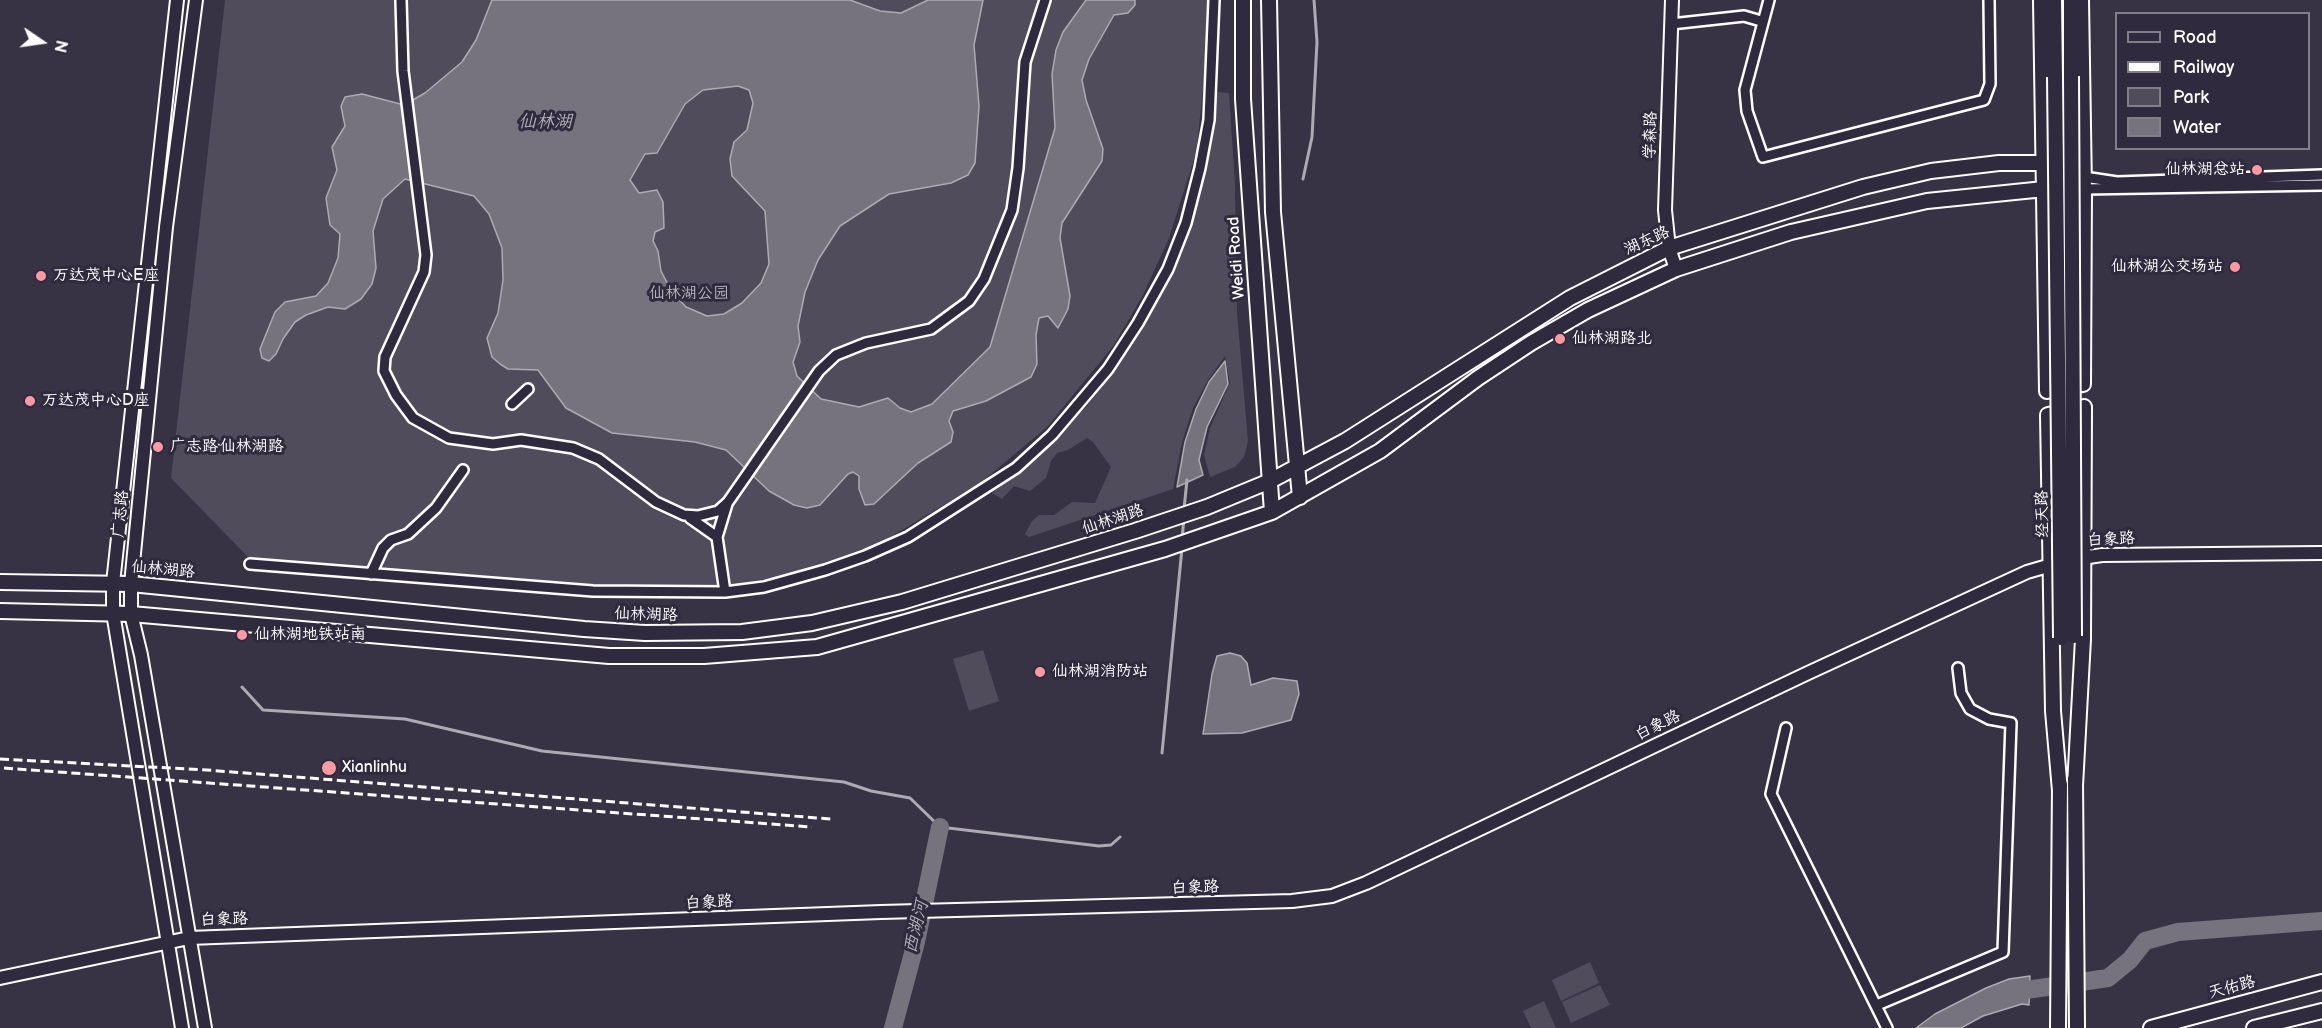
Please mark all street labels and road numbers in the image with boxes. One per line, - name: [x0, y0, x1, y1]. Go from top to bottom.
- street label: 学森路: [1641, 111, 1661, 159]
- street label: Weidi Road: [1225, 216, 1249, 300]
- street label: 湖东路: [1621, 222, 1673, 260]
- street label: 广志路: [109, 489, 133, 539]
- street label: 经天路: [2033, 490, 2053, 538]
- street label: 仙林湖路: [1080, 501, 1146, 539]
- street label: 白象路: [2087, 529, 2135, 551]
- street label: 仙林湖路: [130, 558, 196, 582]
- street label: 仙林湖路: [614, 604, 678, 626]
- street label: 白象路: [1632, 707, 1684, 745]
- street label: 白象路: [1171, 878, 1219, 898]
- street label: 白象路: [685, 892, 733, 914]
- street label: 白象路: [200, 910, 248, 930]
- street label: 天佑路: [2206, 973, 2258, 1003]

